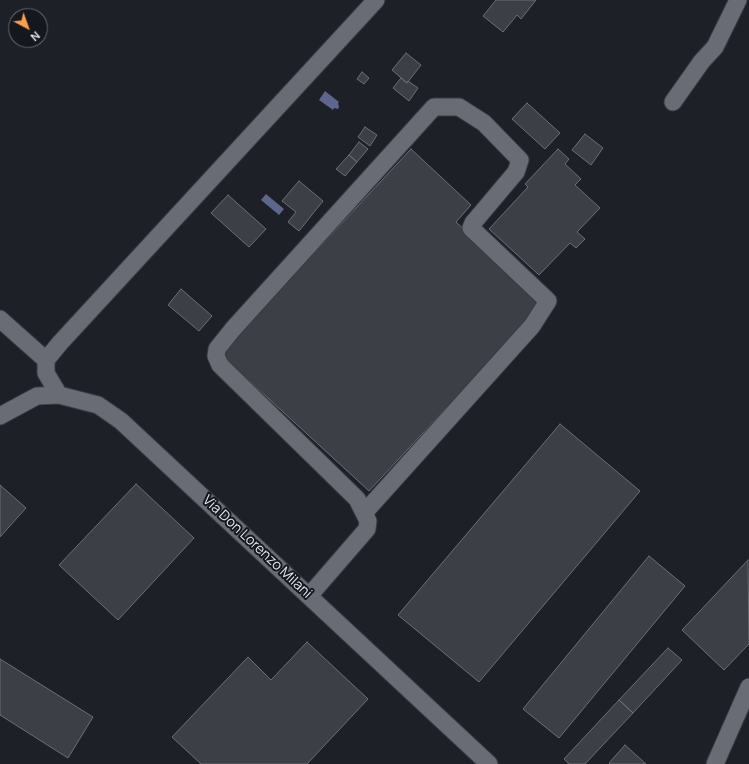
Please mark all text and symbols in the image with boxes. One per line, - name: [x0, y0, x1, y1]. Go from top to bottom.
- north arrow: [8, 8, 48, 48]
- text: N: [28, 28, 43, 45]
- street label: Via Don Lorenzo Milani: [199, 492, 315, 602]

